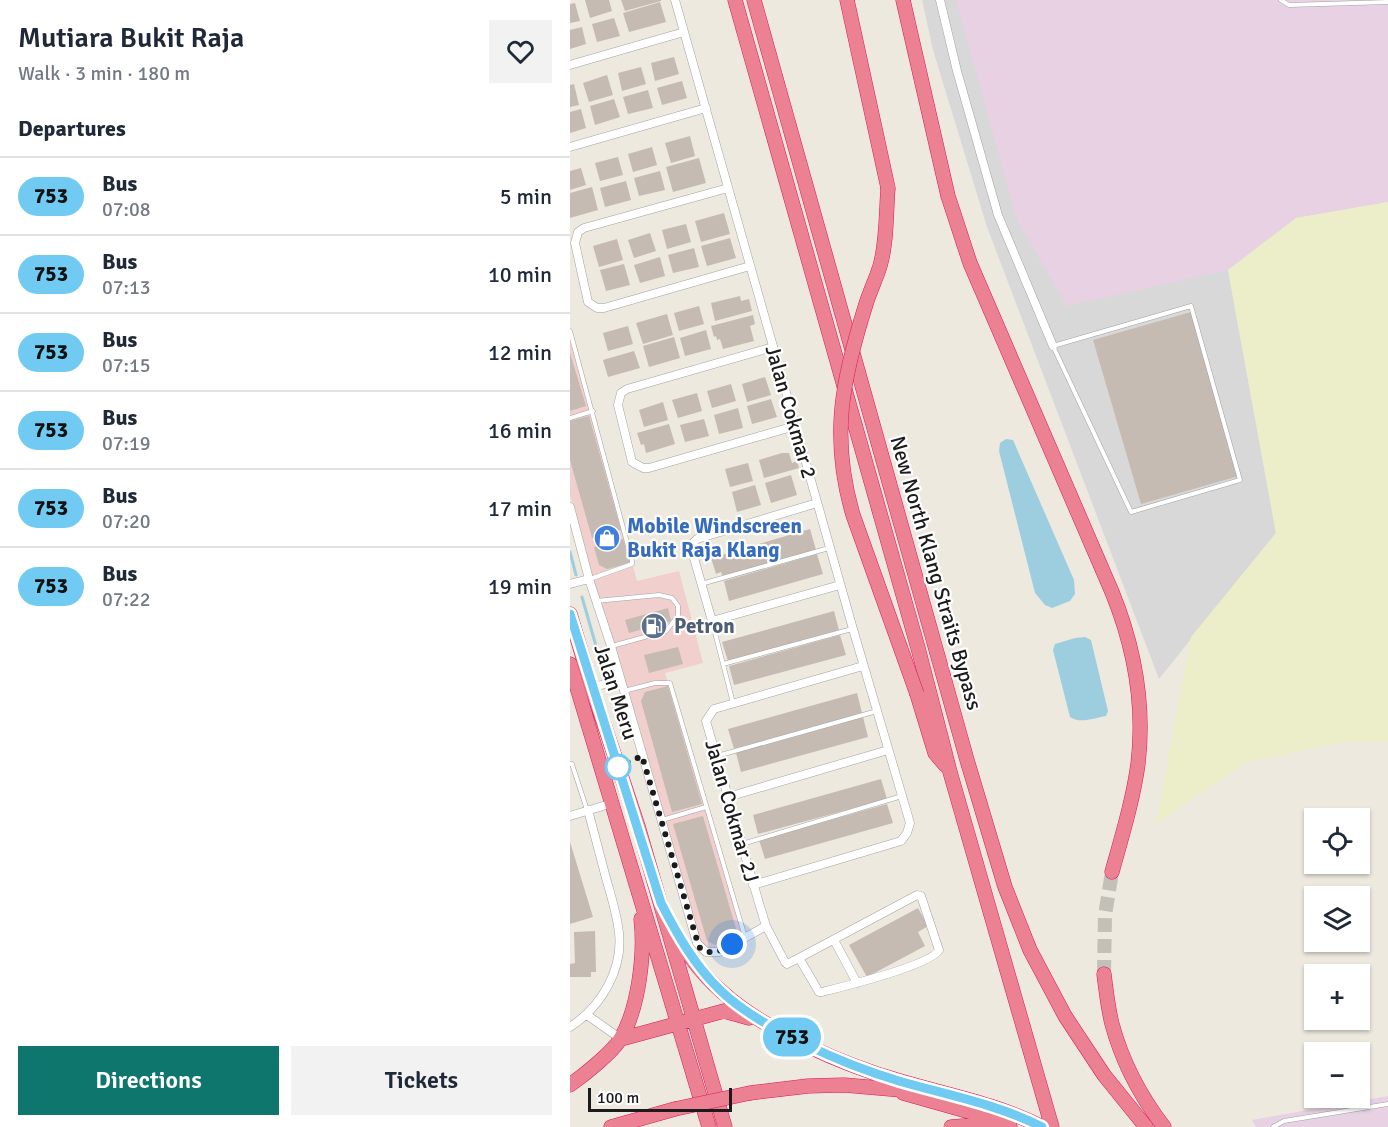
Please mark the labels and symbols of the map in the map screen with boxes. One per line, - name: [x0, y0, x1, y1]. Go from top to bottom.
- street label: Jalan Cokmar 2: [760, 342, 822, 482]
- street label: New North Klang Straits Bypass: [884, 433, 988, 713]
- place label: Mobile Windscreen Bukit Raja Klang: [627, 513, 802, 563]
- shop icon: Mobile Windscreen Bukit Raja Klang: [592, 523, 622, 553]
- fuel station icon: Petron: [639, 611, 669, 641]
- place label: Petron: [674, 613, 735, 639]
- street label: Jalan Meru: [588, 641, 644, 743]
- street label: Jalan Cokmar 2J: [699, 737, 765, 885]
- unlabelled marker: [605, 754, 631, 780]
- your location: [717, 929, 747, 959]
- line badge: 753: [758, 1018, 826, 1056]
- scale bar: [588, 1085, 732, 1112]

